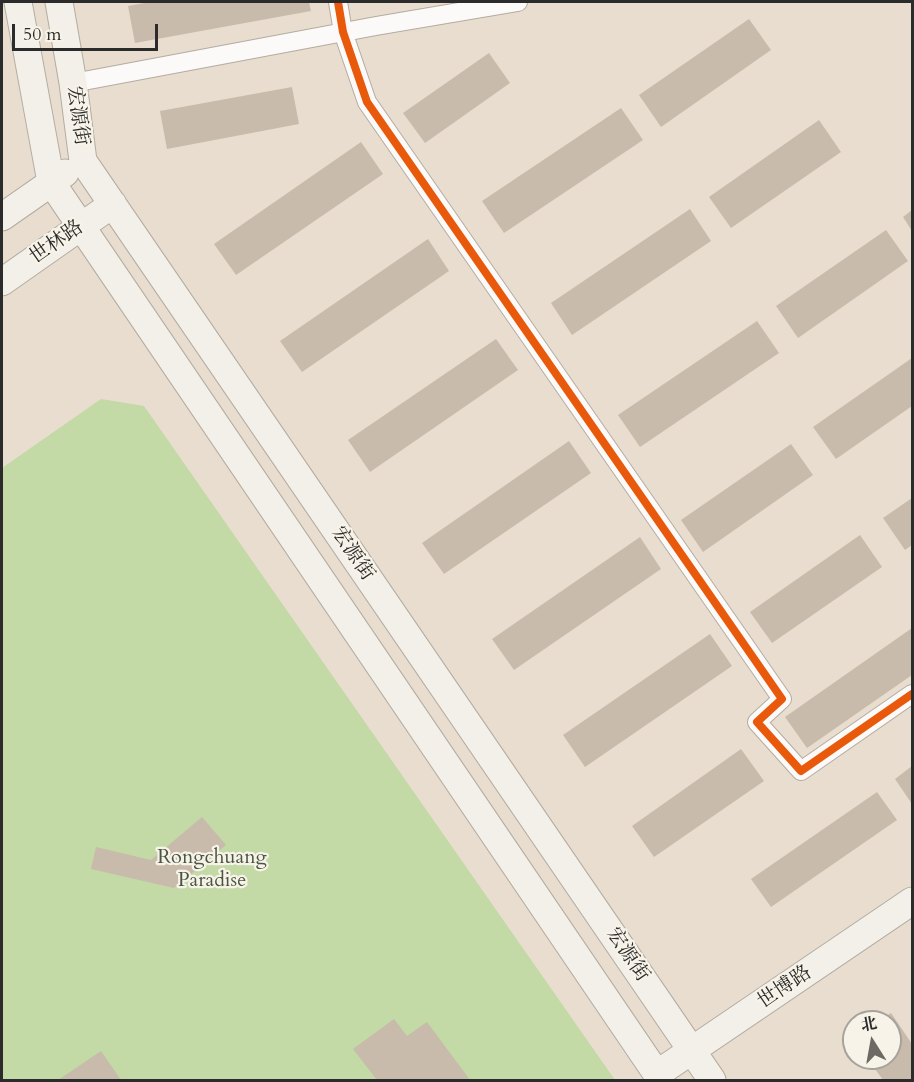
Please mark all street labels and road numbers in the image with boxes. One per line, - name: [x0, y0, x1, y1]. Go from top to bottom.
- street label: 宏源街: [61, 85, 93, 147]
- street label: 世林路: [26, 216, 88, 270]
- street label: 宏源街: [325, 522, 379, 586]
- street label: 宏源街: [600, 923, 654, 987]
- street label: 世博路: [753, 961, 817, 1015]

